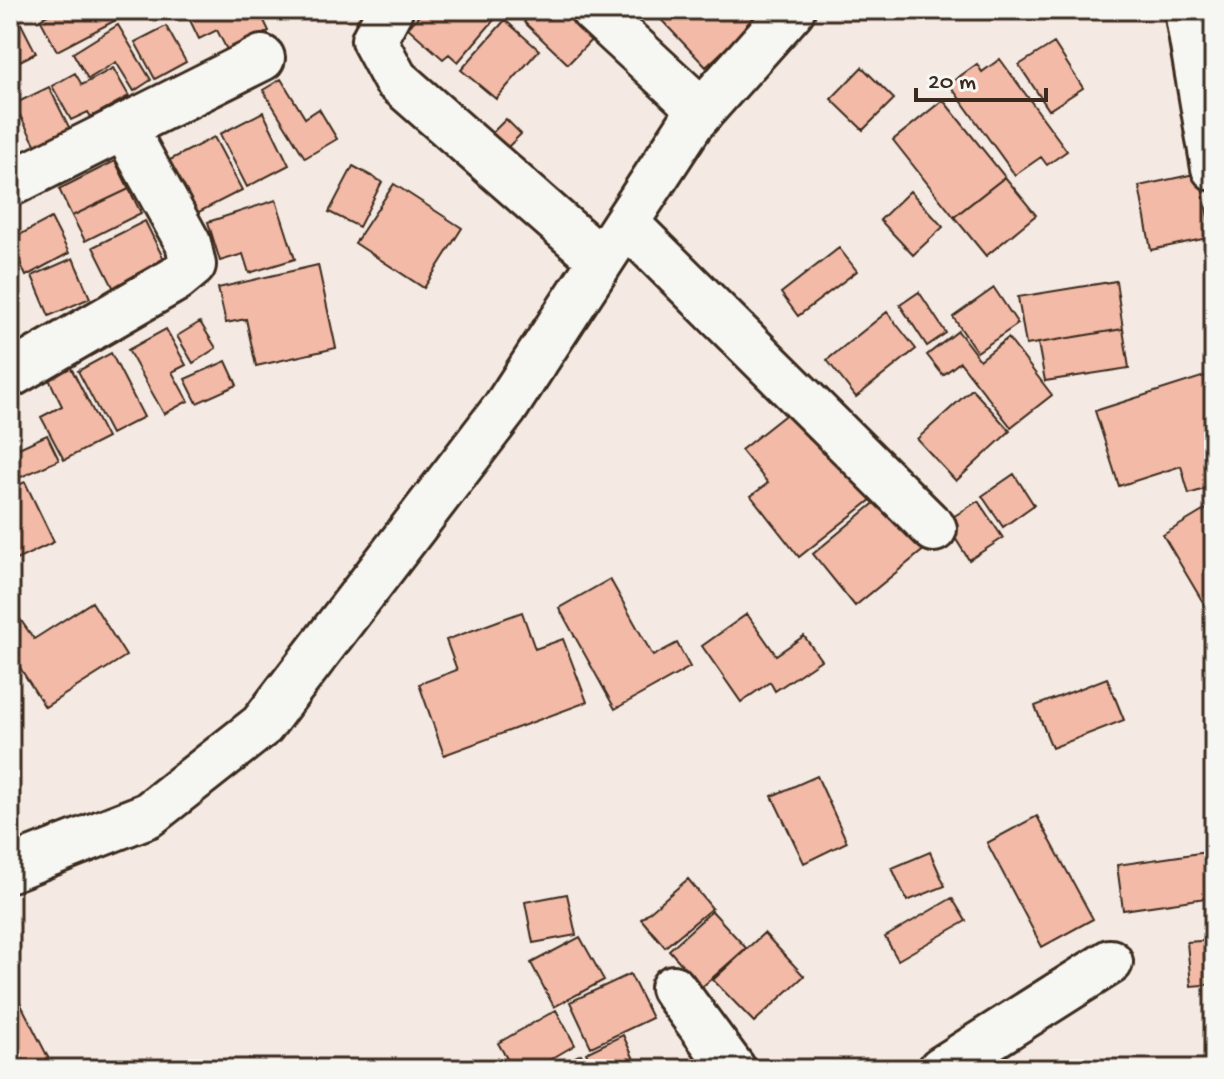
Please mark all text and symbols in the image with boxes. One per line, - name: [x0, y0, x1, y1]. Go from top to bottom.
- scale bar: [916, 52, 1046, 102]
- text: 20 m: [928, 69, 976, 98]

